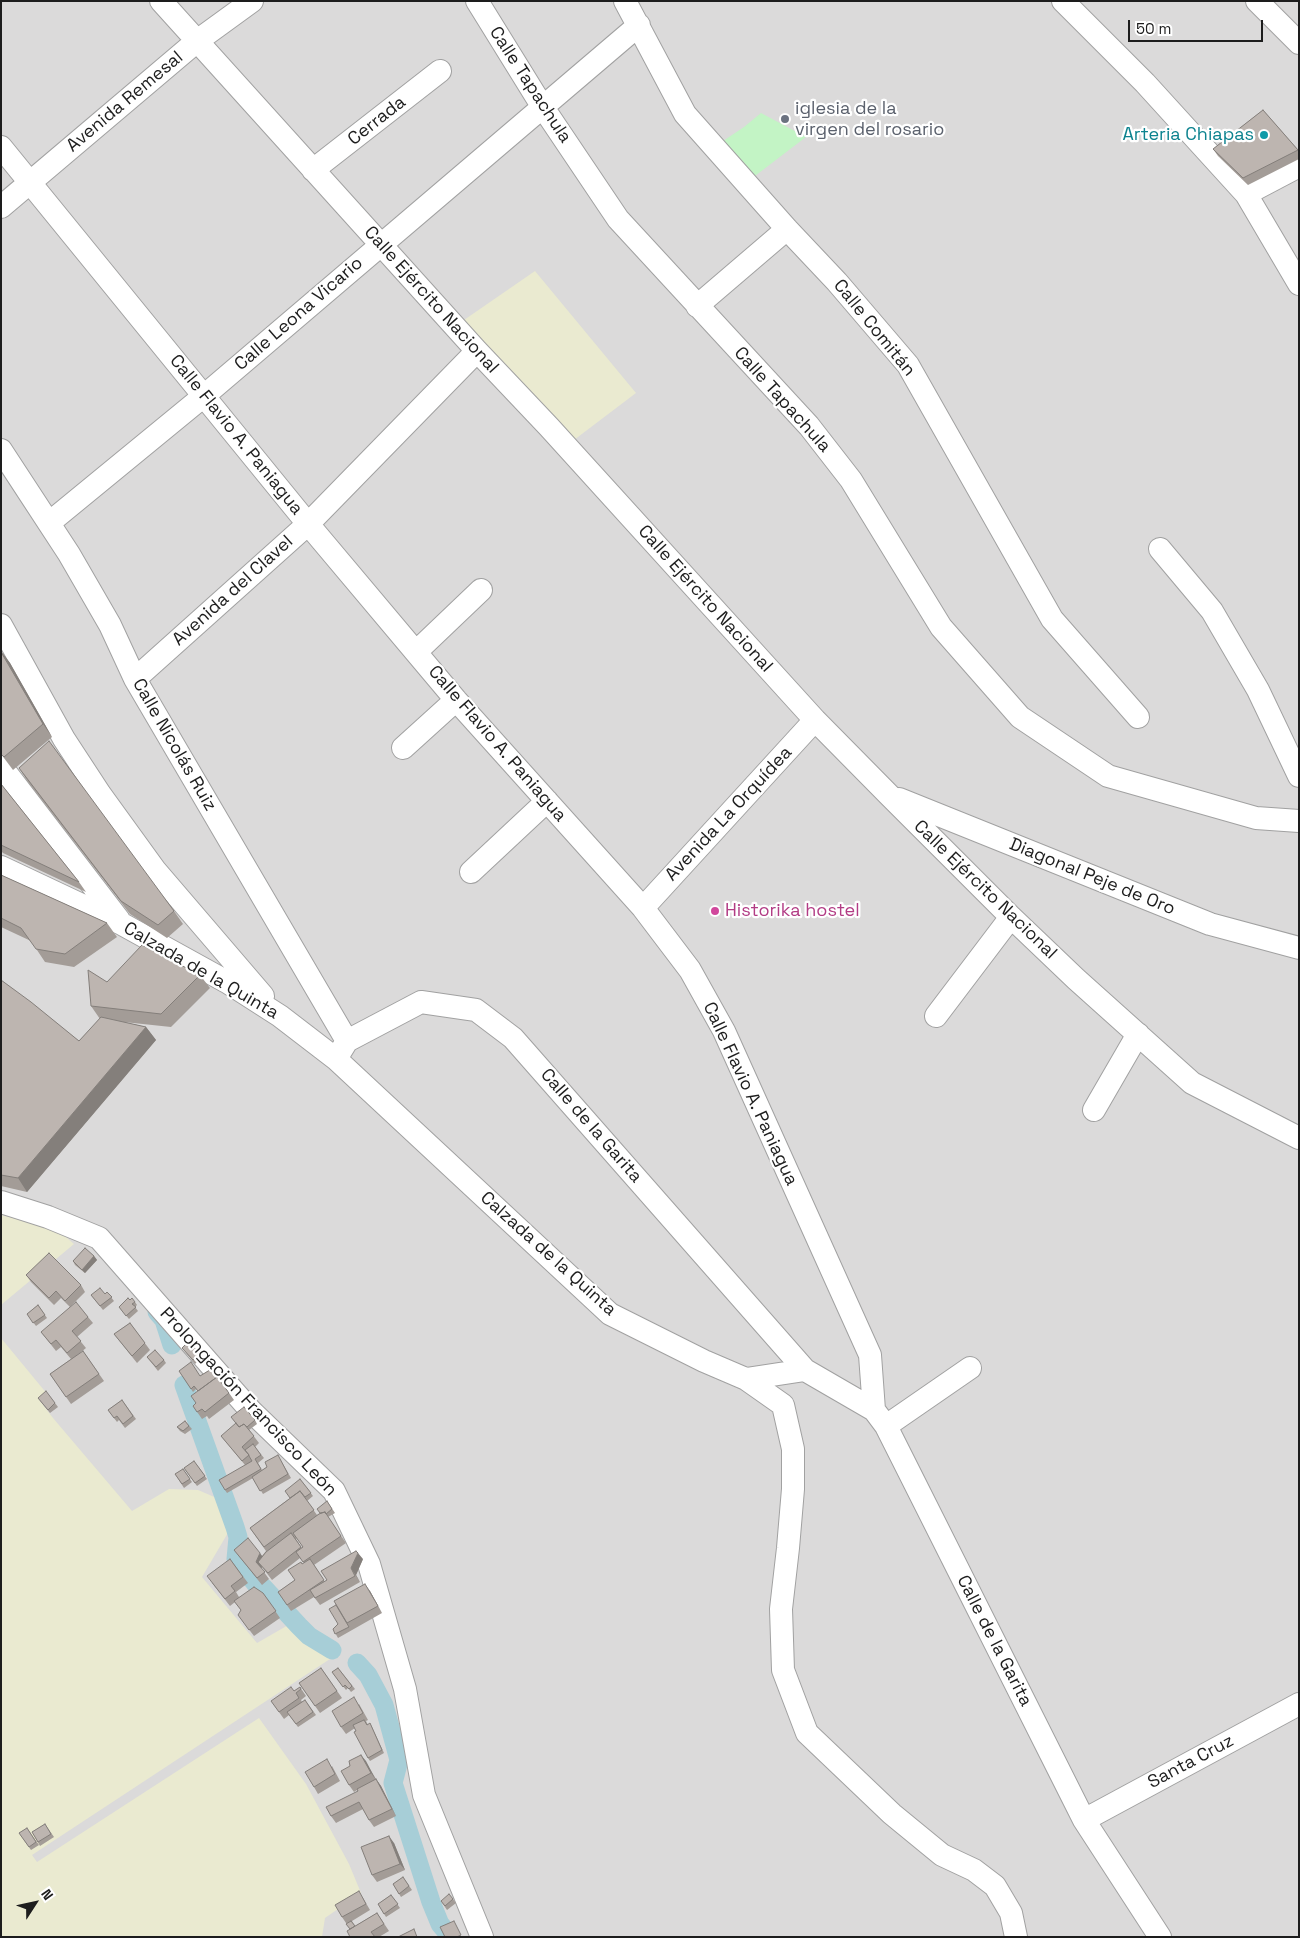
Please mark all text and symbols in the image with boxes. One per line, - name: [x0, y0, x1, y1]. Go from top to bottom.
- scale bar: [1130, 10, 1265, 42]
- text: 50 m: [1136, 19, 1171, 38]
- street label: Calle Tapachula: [484, 23, 576, 147]
- street label: Avenida Remesal: [62, 47, 188, 157]
- street label: Cerrada: [344, 92, 410, 150]
- place label: iglesia de la virgen del rosario: [795, 98, 944, 140]
- marker: iglesia de la virgen del rosario: [779, 113, 791, 125]
- place label: Arteria Chiapas: [1122, 124, 1254, 146]
- marker: Arteria Chiapas: [1258, 129, 1270, 141]
- street label: Calle Ejército Nacional: [359, 222, 503, 378]
- street label: Calle Leona Vicario: [231, 253, 367, 375]
- street label: Calle Comitán: [828, 275, 920, 381]
- street label: Calle Tapachula: [729, 343, 835, 457]
- street label: Calle Flavio A. Paniagua: [165, 351, 307, 519]
- street label: Calle Ejército Nacional: [633, 521, 777, 677]
- street label: Avenida del Clavel: [168, 531, 298, 651]
- street label: Calle Flavio A. Paniagua: [423, 662, 571, 826]
- street label: Calle Nicolás Ruiz: [127, 675, 221, 815]
- street label: Avenida La Orquídea: [661, 742, 797, 886]
- street label: Calle Ejército Nacional: [909, 816, 1061, 964]
- street label: Diagonal Peje de Oro: [1006, 834, 1178, 920]
- place label: Historika hostel: [725, 900, 860, 922]
- marker: Historika hostel: [709, 905, 721, 917]
- street label: Calzada de la Quinta: [120, 918, 282, 1024]
- street label: Calle Flavio A. Paniagua: [698, 999, 802, 1189]
- street label: Calle de la Garita: [536, 1064, 646, 1188]
- street label: Calzada de la Quinta: [476, 1187, 620, 1321]
- street label: Prolongación Francisco León: [155, 1303, 341, 1501]
- street label: Calle de la Garita: [952, 1572, 1036, 1710]
- street label: Santa Cruz: [1144, 1730, 1238, 1794]
- north arrow: [10, 1878, 60, 1928]
- text: N: [37, 1885, 57, 1903]

